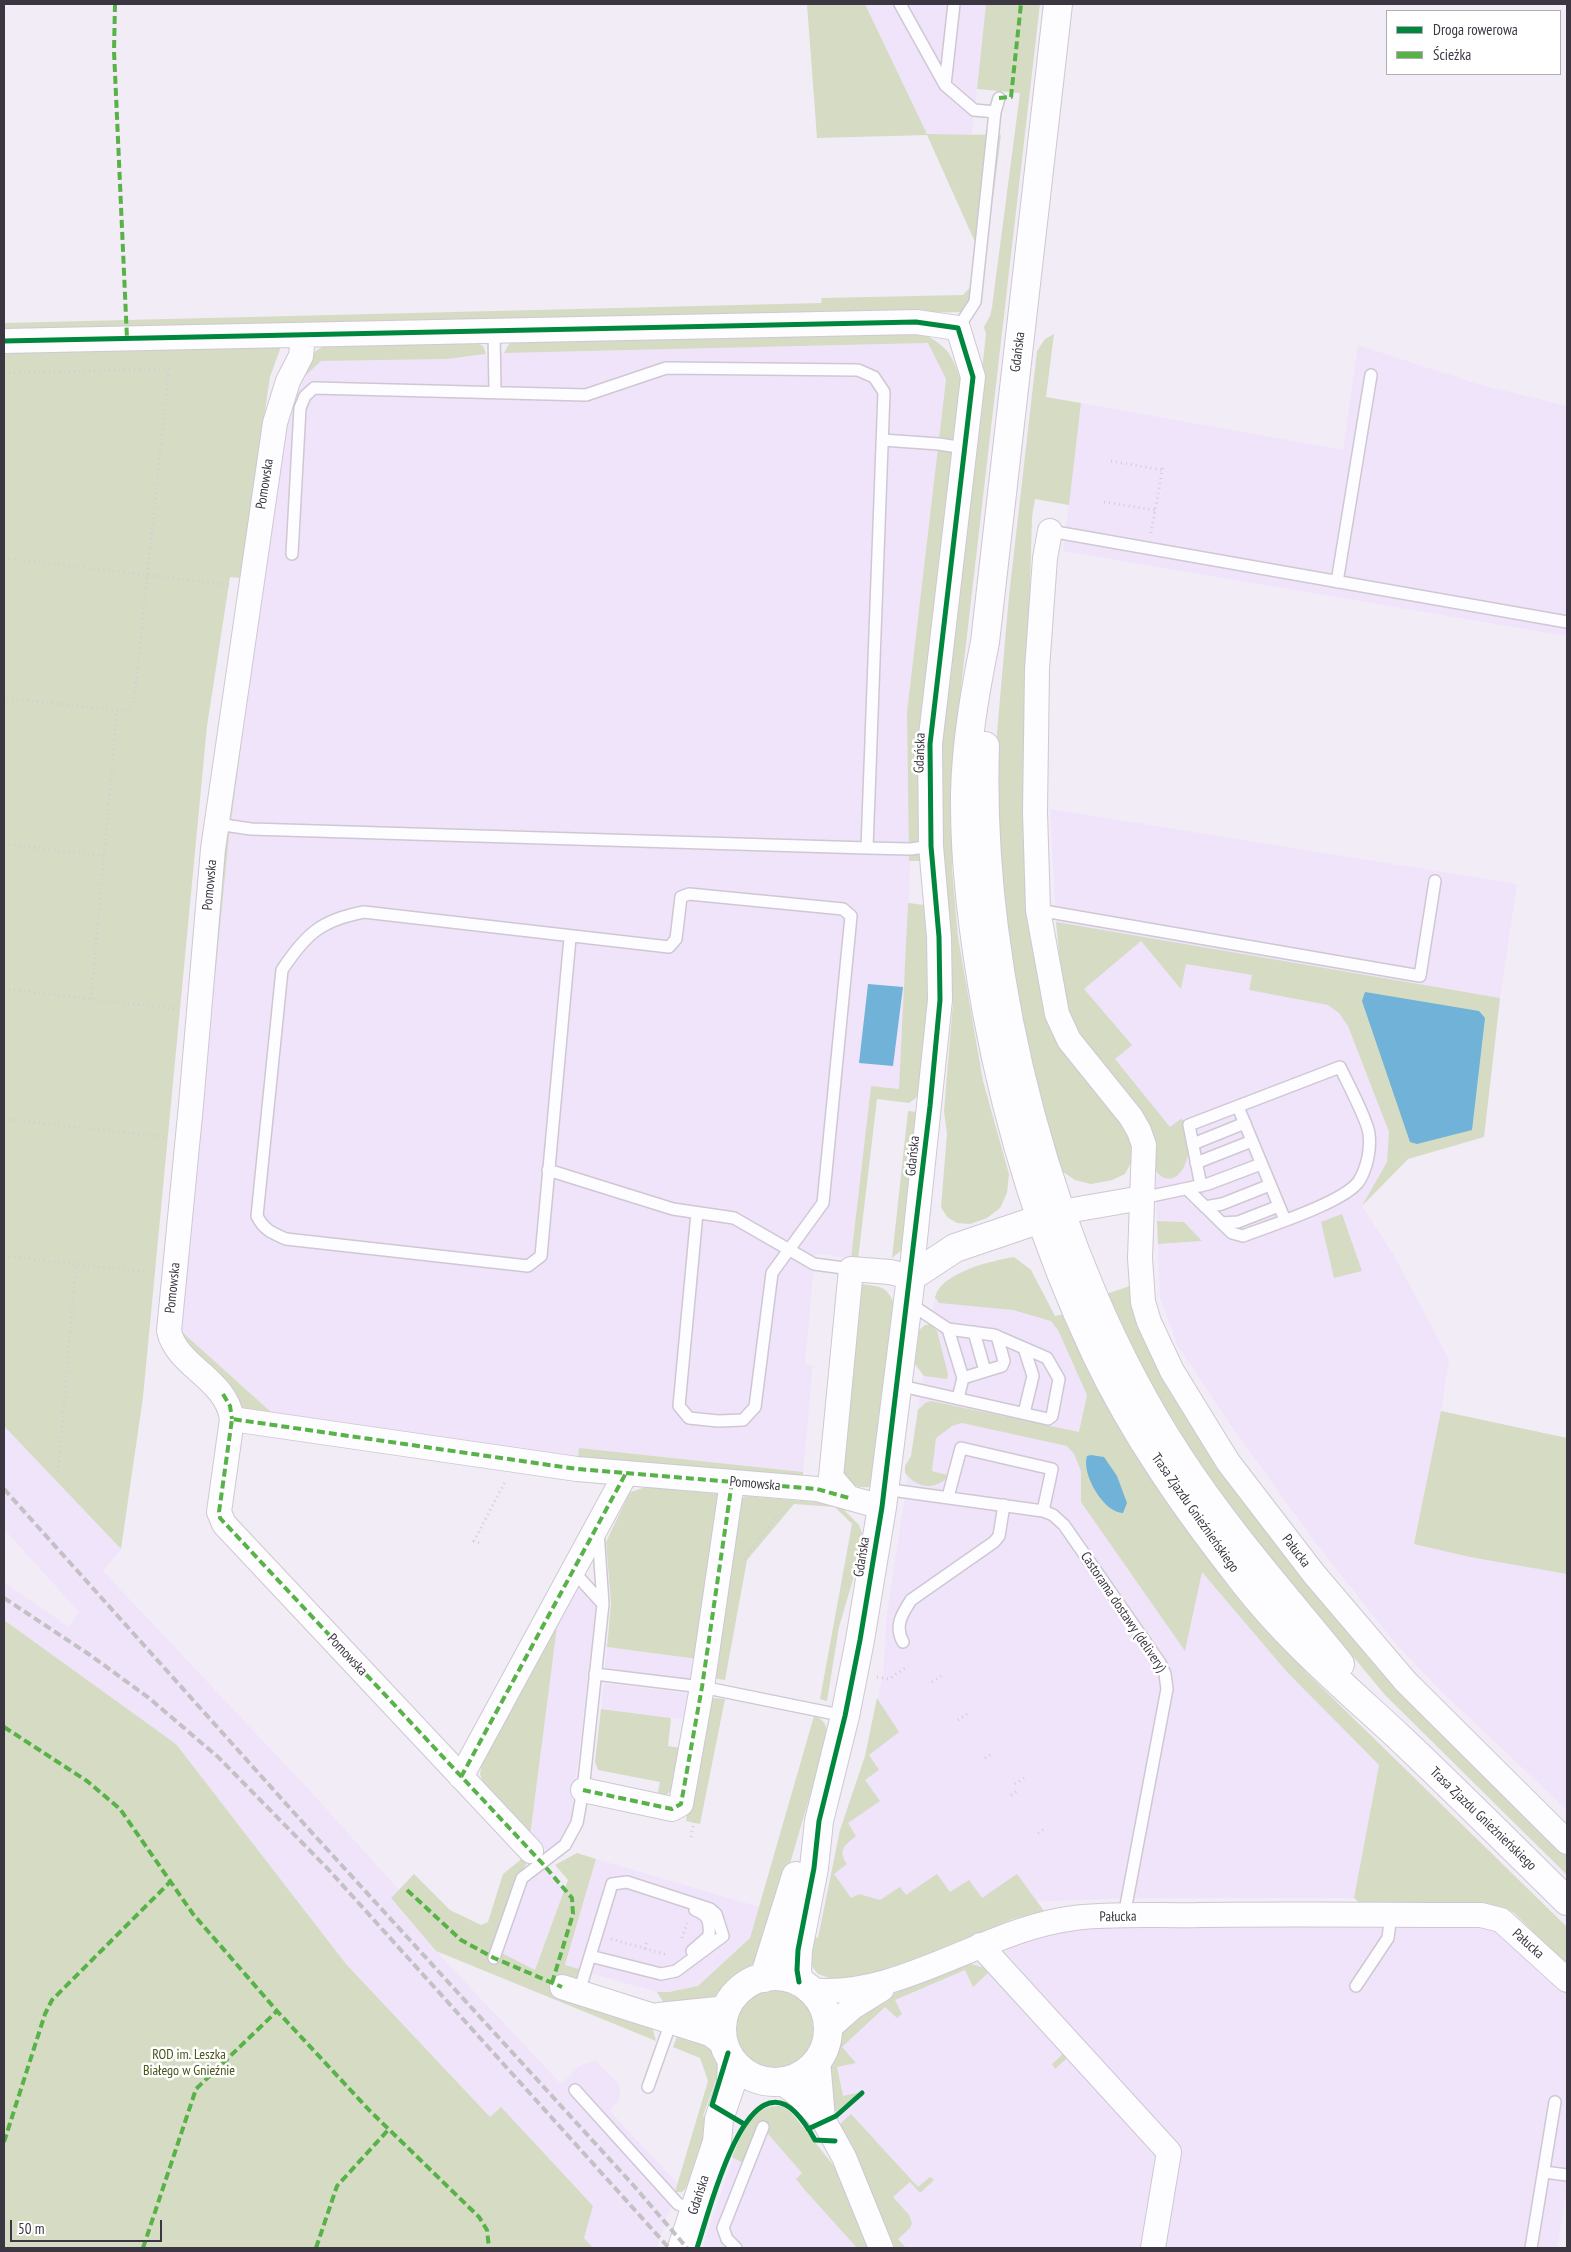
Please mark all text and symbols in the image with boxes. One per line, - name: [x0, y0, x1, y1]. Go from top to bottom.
- legend: [1386, 10, 1561, 75]
- text: Droga rowerowa: [1433, 20, 1518, 39]
- text: Ścieżka: [1433, 45, 1471, 64]
- street label: Gdańska: [1007, 331, 1029, 373]
- street label: Pomowska: [253, 457, 277, 511]
- street label: Gdańska: [911, 732, 929, 774]
- street label: Pomowska: [199, 859, 221, 911]
- street label: Gdańska: [903, 1135, 923, 1177]
- street label: Pomowska: [162, 1262, 184, 1314]
- street label: Trasa Zjazdu Gnieźnieńskiego: [1148, 1450, 1242, 1576]
- street label: Pomowska: [729, 1473, 781, 1495]
- street label: Pałucka: [1278, 1531, 1314, 1571]
- street label: Gdańska: [851, 1536, 873, 1578]
- street label: Castorama dostawy (delivery): [1077, 1549, 1169, 1675]
- street label: Pomowska: [323, 1631, 371, 1679]
- street label: Trasa Zjazdu Gnieźnieńskiego: [1426, 1764, 1540, 1874]
- street label: Pałucka: [1099, 1908, 1137, 1926]
- street label: Pałucka: [1509, 1925, 1547, 1963]
- park label: ROD im. Leszka Białego w Gnieźnie: [143, 2047, 235, 2080]
- street label: Gdańska: [685, 2173, 713, 2217]
- scale bar: [12, 2210, 165, 2242]
- text: 50 m: [18, 2219, 44, 2238]

